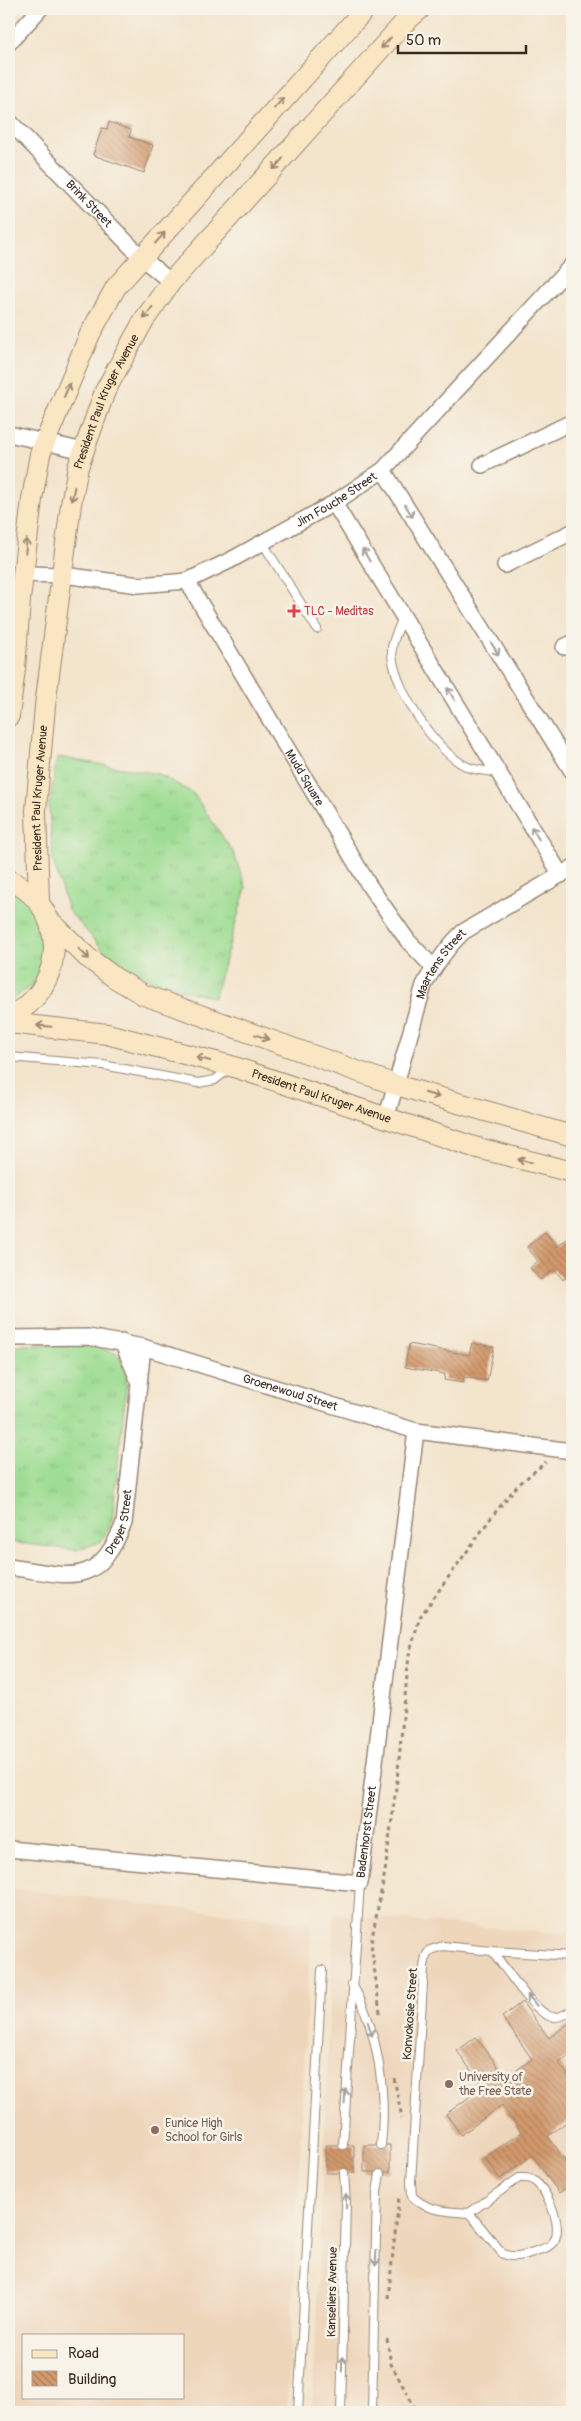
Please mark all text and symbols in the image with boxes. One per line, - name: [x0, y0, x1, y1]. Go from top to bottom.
- scale bar: [398, 22, 526, 54]
- text: 50 m: [406, 31, 441, 50]
- one-way arrow: [380, 37, 392, 50]
- one-way arrow: [274, 97, 285, 110]
- one-way arrow: [272, 158, 283, 171]
- street label: Brink Street: [62, 177, 115, 231]
- one-way arrow: [154, 231, 166, 244]
- one-way arrow: [143, 306, 154, 319]
- street label: President Paul Kruger Avenue: [71, 332, 143, 471]
- one-way arrow: [62, 383, 72, 398]
- street label: Jim Fouche Street: [293, 469, 380, 531]
- one-way arrow: [67, 486, 77, 502]
- one-way arrow: [404, 504, 414, 518]
- one-way arrow: [21, 538, 31, 554]
- one-way arrow: [361, 549, 371, 563]
- place label: TLC - Meditas: [304, 604, 374, 619]
- marker: TLC - Meditas: [288, 605, 300, 617]
- one-way arrow: [491, 641, 501, 655]
- one-way arrow: [445, 688, 455, 702]
- street label: President Paul Kruger Avenue: [29, 725, 51, 871]
- street label: Mudd Square: [281, 747, 327, 809]
- one-way arrow: [530, 826, 540, 840]
- street label: Maartens Street: [413, 926, 470, 1001]
- one-way arrow: [78, 948, 91, 960]
- one-way arrow: [37, 1021, 53, 1031]
- one-way arrow: [253, 1033, 269, 1042]
- one-way arrow: [196, 1054, 212, 1063]
- street label: President Paul Kruger Avenue: [250, 1066, 393, 1127]
- one-way arrow: [423, 1091, 439, 1101]
- one-way arrow: [517, 1156, 533, 1165]
- street label: Groenewoud Street: [241, 1371, 340, 1415]
- street label: Dreyer Street: [102, 1489, 136, 1558]
- street label: Badenhorst Street: [354, 1785, 380, 1879]
- street label: Konvokosie Street: [400, 1967, 421, 2061]
- one-way arrow: [526, 1994, 538, 2007]
- one-way arrow: [366, 2020, 376, 2036]
- place label: University of the Free State: [458, 2070, 532, 2099]
- marker: University of the Free State: [443, 2078, 455, 2090]
- one-way arrow: [341, 2088, 350, 2104]
- place label: Eunice High School for Girls: [165, 2116, 243, 2145]
- marker: Eunice High School for Girls: [149, 2124, 161, 2136]
- one-way arrow: [341, 2193, 350, 2209]
- street label: Kanseliers Avenue: [324, 2247, 341, 2337]
- one-way arrow: [371, 2250, 380, 2266]
- legend: [22, 2334, 185, 2398]
- text: Road: [68, 2344, 99, 2363]
- one-way arrow: [337, 2356, 347, 2372]
- text: Building: [68, 2370, 116, 2389]

